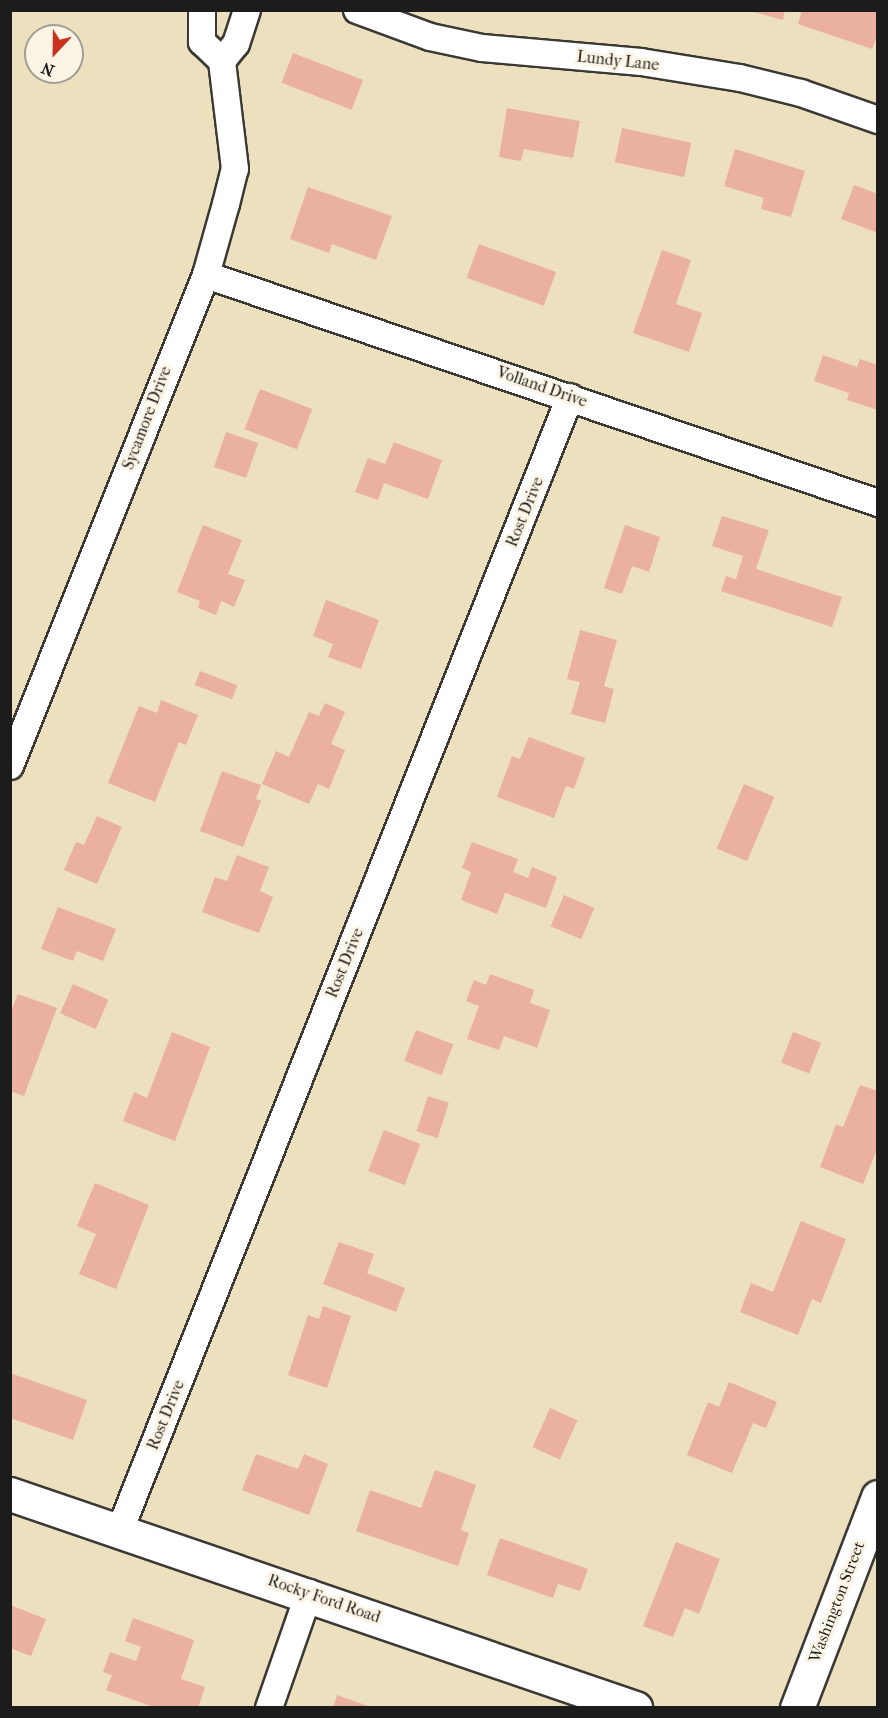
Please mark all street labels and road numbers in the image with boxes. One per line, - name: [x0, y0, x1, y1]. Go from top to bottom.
- street label: Lundy Lane: [576, 47, 660, 75]
- street label: Volland Drive: [494, 363, 590, 411]
- street label: Sycamore Drive: [119, 364, 175, 472]
- street label: Rost Drive: [502, 474, 548, 550]
- street label: Rost Drive: [322, 925, 368, 1001]
- street label: Rost Drive: [143, 1377, 189, 1453]
- street label: Washington Street: [805, 1539, 869, 1665]
- street label: Rocky Ford Road: [265, 1571, 383, 1627]

